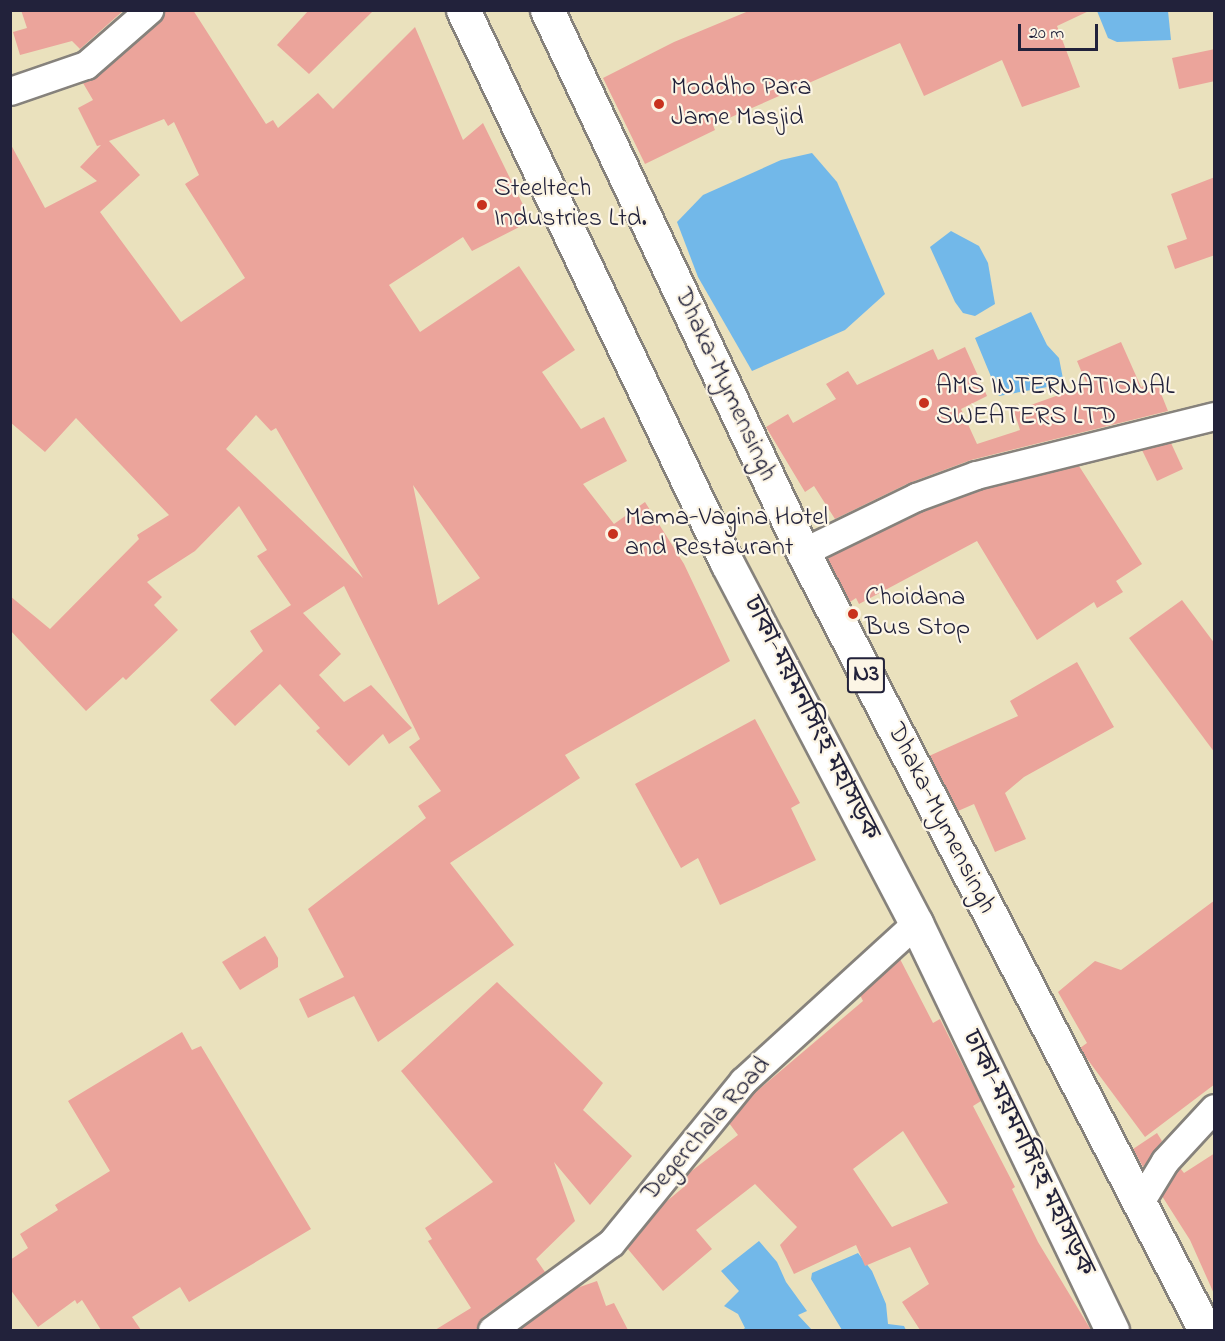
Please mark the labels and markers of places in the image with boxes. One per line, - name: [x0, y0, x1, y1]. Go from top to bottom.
- place label: Moddho Para Jame Masjid: [671, 73, 812, 134]
- marker: Moddho Para Jame Masjid: [652, 97, 666, 111]
- place label: Steeltech Industries Ltd.: [494, 174, 647, 236]
- marker: Steeltech Industries Ltd.: [475, 198, 489, 212]
- place label: AMS INTERNATIONAL SWEATERS LTD: [936, 372, 1175, 434]
- marker: AMS INTERNATIONAL SWEATERS LTD: [917, 396, 931, 410]
- place label: Mama-Vagina Hotel and Restaurant: [625, 503, 828, 564]
- marker: Mama-Vagina Hotel and Restaurant: [606, 527, 620, 541]
- place label: Choidana Bus Stop: [865, 583, 970, 644]
- marker: Choidana Bus Stop: [846, 607, 860, 621]

